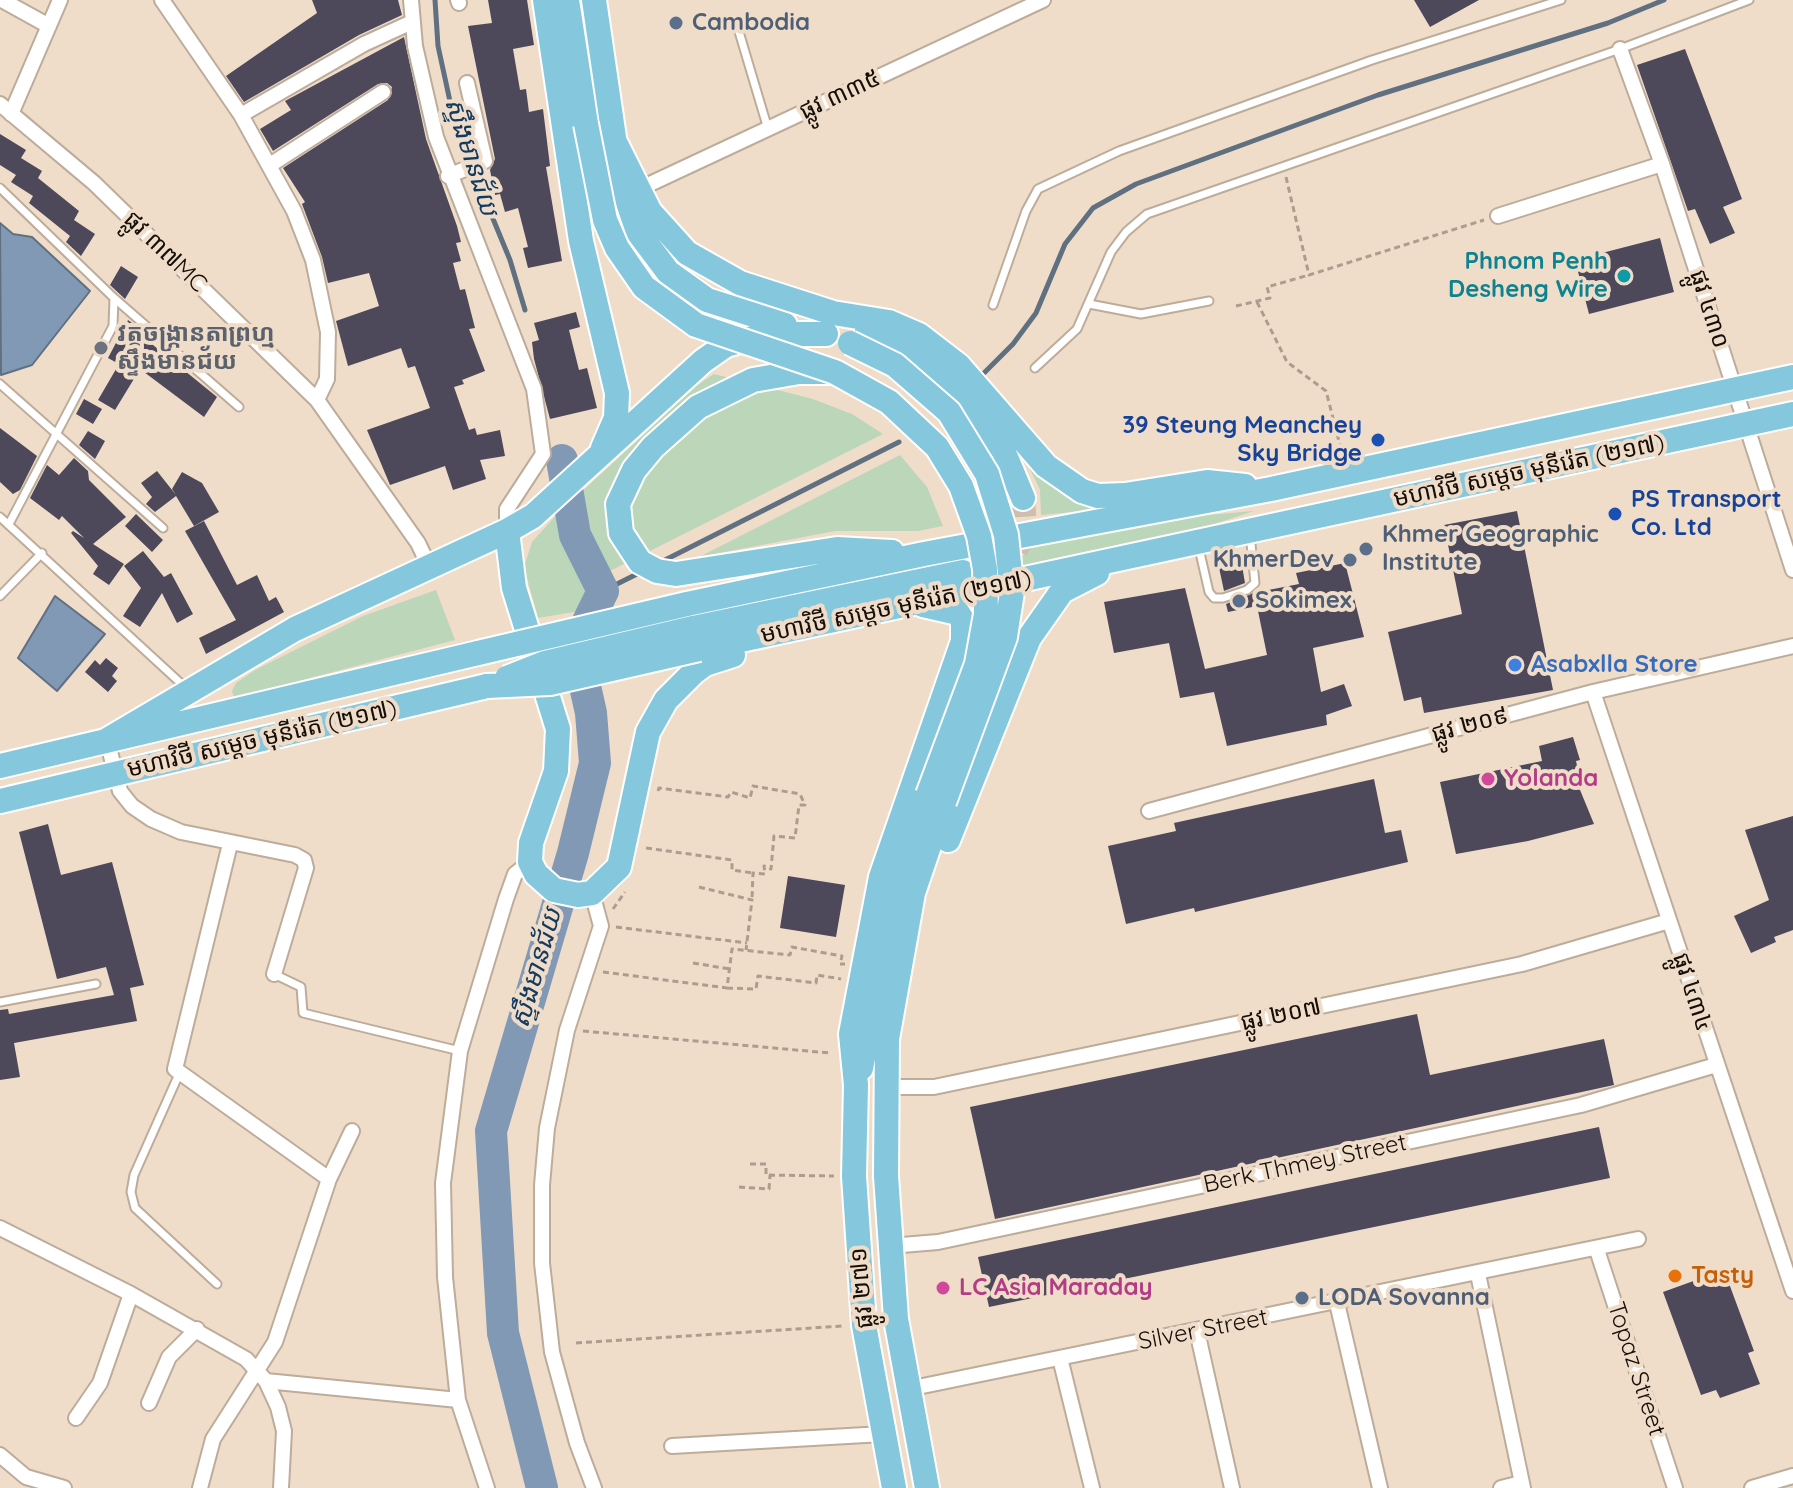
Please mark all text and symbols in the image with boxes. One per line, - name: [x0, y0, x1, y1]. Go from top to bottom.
- place label: Cambodia: [692, 9, 810, 37]
- marker: Cambodia: [667, 14, 685, 32]
- street label: ផ្លូវ ៣៣៥: [795, 64, 885, 126]
- water label: ស្ទឹងមានជ័យ: [437, 94, 505, 220]
- street label: ផ្លូវ ៣៧MC: [117, 205, 213, 299]
- place label: Phnom Penh Desheng Wire: [1448, 248, 1608, 304]
- street label: ផ្លូវ ៤៣០: [1683, 266, 1735, 352]
- marker: Phnom Penh Desheng Wire: [1615, 267, 1633, 285]
- place label: វត្តចង្ក្រានតាព្រហ្ម ស្ទឹងមានជ័យ: [117, 320, 275, 376]
- marker: វត្តចង្ក្រានតាព្រហ្ម ស្ទឹងមានជ័យ: [92, 339, 110, 357]
- place label: 39 Steung Meanchey Sky Bridge: [1122, 412, 1362, 468]
- street label: មហាវិថី សម្តេច មុនីរ៉េត (២១៧): [1391, 428, 1667, 514]
- marker: 39 Steung Meanchey Sky Bridge: [1369, 431, 1387, 449]
- place label: PS Transport Co. Ltd: [1631, 486, 1781, 542]
- marker: PS Transport Co. Ltd: [1606, 505, 1624, 523]
- place label: Khmer Geographic Institute: [1382, 521, 1599, 577]
- marker: Khmer Geographic Institute: [1357, 540, 1375, 558]
- place label: KhmerDev: [1213, 546, 1334, 574]
- marker: KhmerDev: [1341, 551, 1359, 569]
- street label: មហាវិថី សម្តេច មុនីរ៉េត (២១៧): [758, 564, 1034, 650]
- place label: Sokimex: [1255, 587, 1352, 615]
- marker: Sokimex: [1230, 592, 1248, 610]
- place label: Asabxlla Store: [1531, 651, 1698, 679]
- marker: Asabxlla Store: [1506, 656, 1524, 674]
- street label: មហាវិថី សម្តេច មុនីរ៉េត (២១៧): [124, 694, 400, 784]
- street label: ផ្លូវ ២០៩: [1429, 701, 1511, 749]
- place label: Yolanda: [1504, 765, 1598, 793]
- marker: Yolanda: [1479, 770, 1497, 788]
- water label: ស្ទឹងមានជ័យ: [505, 905, 569, 1031]
- street label: ផ្លូវ ៤៣៤: [1666, 949, 1718, 1035]
- street label: ផ្លូវ ២០៧: [1238, 992, 1324, 1038]
- street label: Berk Thmey Street: [1201, 1128, 1409, 1200]
- street label: ផ្លូវ ២៧១: [844, 1246, 880, 1330]
- place label: Tasty: [1691, 1262, 1754, 1290]
- marker: Tasty: [1666, 1267, 1684, 1285]
- place label: LC Asia Maraday: [959, 1274, 1153, 1302]
- marker: LC Asia Maraday: [934, 1279, 952, 1297]
- place label: LODA Sovanna: [1318, 1284, 1490, 1312]
- marker: LODA Sovanna: [1293, 1289, 1311, 1307]
- street label: Topaz Street: [1601, 1299, 1671, 1439]
- street label: Silver Street: [1136, 1303, 1270, 1357]

